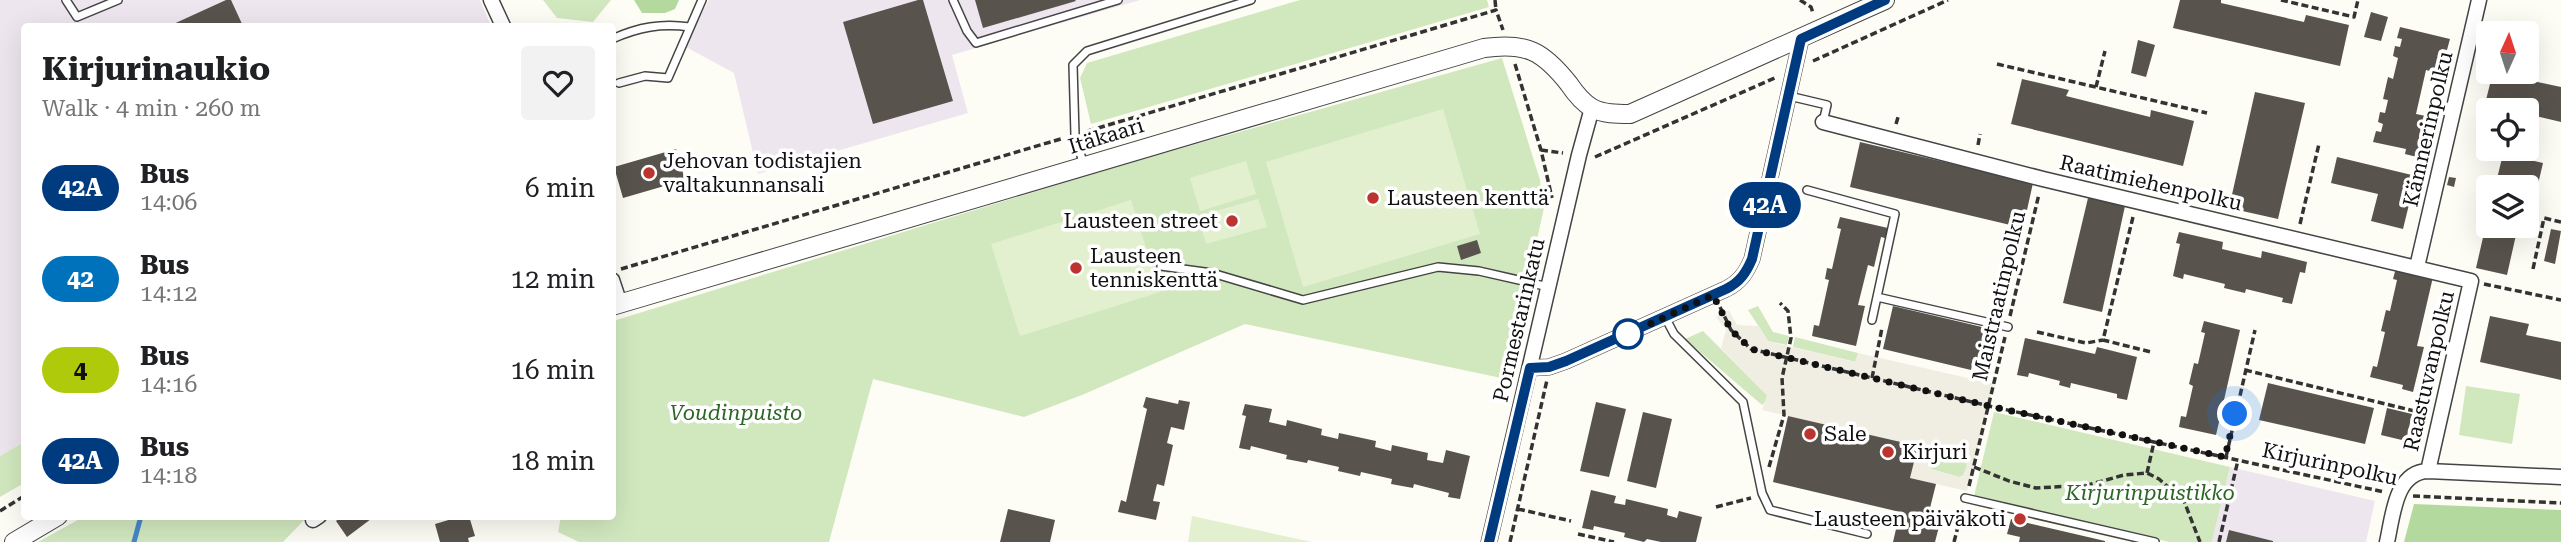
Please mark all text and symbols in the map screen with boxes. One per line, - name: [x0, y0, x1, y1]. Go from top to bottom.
- north arrow: [2476, 21, 2539, 84]
- map controls: [2476, 21, 2539, 238]
- button: heart: [521, 46, 595, 120]
- text: Kirjurinaukio: [42, 49, 270, 88]
- street label: Kämnerinpolku: [2398, 49, 2458, 209]
- text: Walk · 4 min · 260 m: [42, 95, 261, 122]
- button: locate: [2476, 98, 2539, 161]
- street label: Itäkaari: [1065, 113, 1147, 159]
- place label: Jehovan todistajien valtakunnansali: [663, 149, 862, 197]
- street label: Raatimiehenpolku: [2057, 150, 2245, 216]
- text: Bus: [140, 159, 189, 189]
- marker: Jehovan todistajien valtakunnansali: [641, 165, 657, 181]
- text: 6 min: [525, 173, 595, 203]
- text: 42A: [58, 174, 103, 202]
- button: layers: [2476, 175, 2539, 238]
- line badge: 42A: [1725, 182, 1805, 228]
- place label: Lausteen kenttä: [1387, 186, 1550, 210]
- text: 14:06: [140, 189, 197, 216]
- marker: Lausteen kenttä: [1365, 190, 1381, 206]
- text: 42A: [1743, 191, 1787, 219]
- place label: Lausteen street: [1064, 209, 1218, 233]
- street label: Maistraatinpolku: [1968, 209, 2030, 383]
- marker: Lausteen street: [1224, 213, 1240, 229]
- street label: Pormestarinkatu: [1488, 236, 1550, 404]
- place label: Lausteen tenniskenttä: [1090, 244, 1219, 292]
- text: Bus: [140, 250, 189, 280]
- marker: Lausteen tenniskenttä: [1068, 260, 1084, 276]
- text: 12 min: [511, 264, 595, 294]
- text: 42: [67, 265, 94, 293]
- text: 14:12: [140, 280, 197, 307]
- street label: Raastuvanpolku: [2399, 288, 2459, 454]
- unlabelled marker: [1613, 319, 1643, 349]
- text: Bus: [140, 341, 189, 371]
- text: 16 min: [511, 355, 595, 385]
- text: 4: [74, 356, 87, 384]
- text: 14:16: [140, 371, 197, 398]
- your location: [2217, 396, 2252, 431]
- park label: Voudinpuisto: [670, 401, 802, 425]
- place label: Sale: [1824, 422, 1867, 446]
- marker: Sale: [1802, 426, 1818, 442]
- text: Bus: [140, 432, 189, 462]
- street label: Kirjurinpolku: [2260, 438, 2400, 490]
- place label: Kirjuri: [1902, 440, 1968, 464]
- marker: Kirjuri: [1880, 444, 1896, 460]
- text: 18 min: [511, 446, 595, 476]
- text: 42A: [58, 447, 103, 475]
- text: 14:18: [140, 462, 197, 489]
- park label: Kirjurinpuistikko: [2064, 481, 2235, 505]
- place label: Lausteen päiväkoti: [1814, 507, 2006, 531]
- marker: Lausteen päiväkoti: [2012, 511, 2028, 527]

